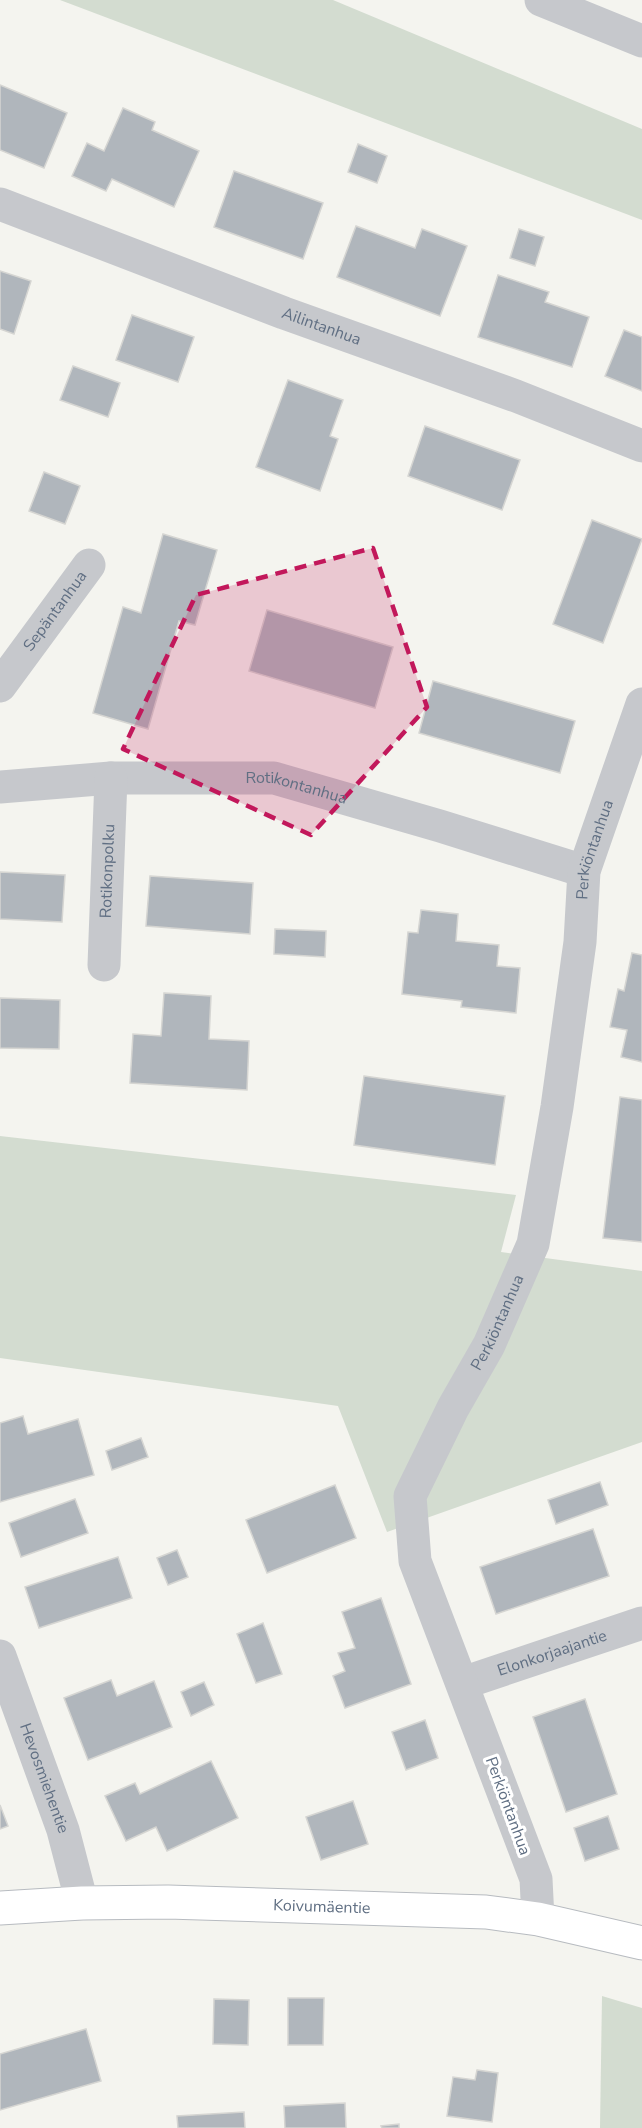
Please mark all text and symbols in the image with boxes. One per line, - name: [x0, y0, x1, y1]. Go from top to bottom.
- street label: Ailintanhua: [279, 302, 364, 351]
- street label: Sepäntanhua: [18, 566, 92, 656]
- street label: Rotikontanhua: [246, 767, 350, 810]
- street label: Perkiöntanhua: [571, 797, 619, 900]
- street label: Rotikonpolku: [95, 823, 120, 919]
- street label: Perkiöntanhua: [466, 1271, 529, 1375]
- street label: Elonkorjaajantie: [494, 1625, 610, 1682]
- street label: Hevosmiehentie: [14, 1720, 74, 1836]
- street label: Perkiöntanhua: [480, 1754, 536, 1858]
- street label: Koivumäentie: [273, 1894, 371, 1919]

